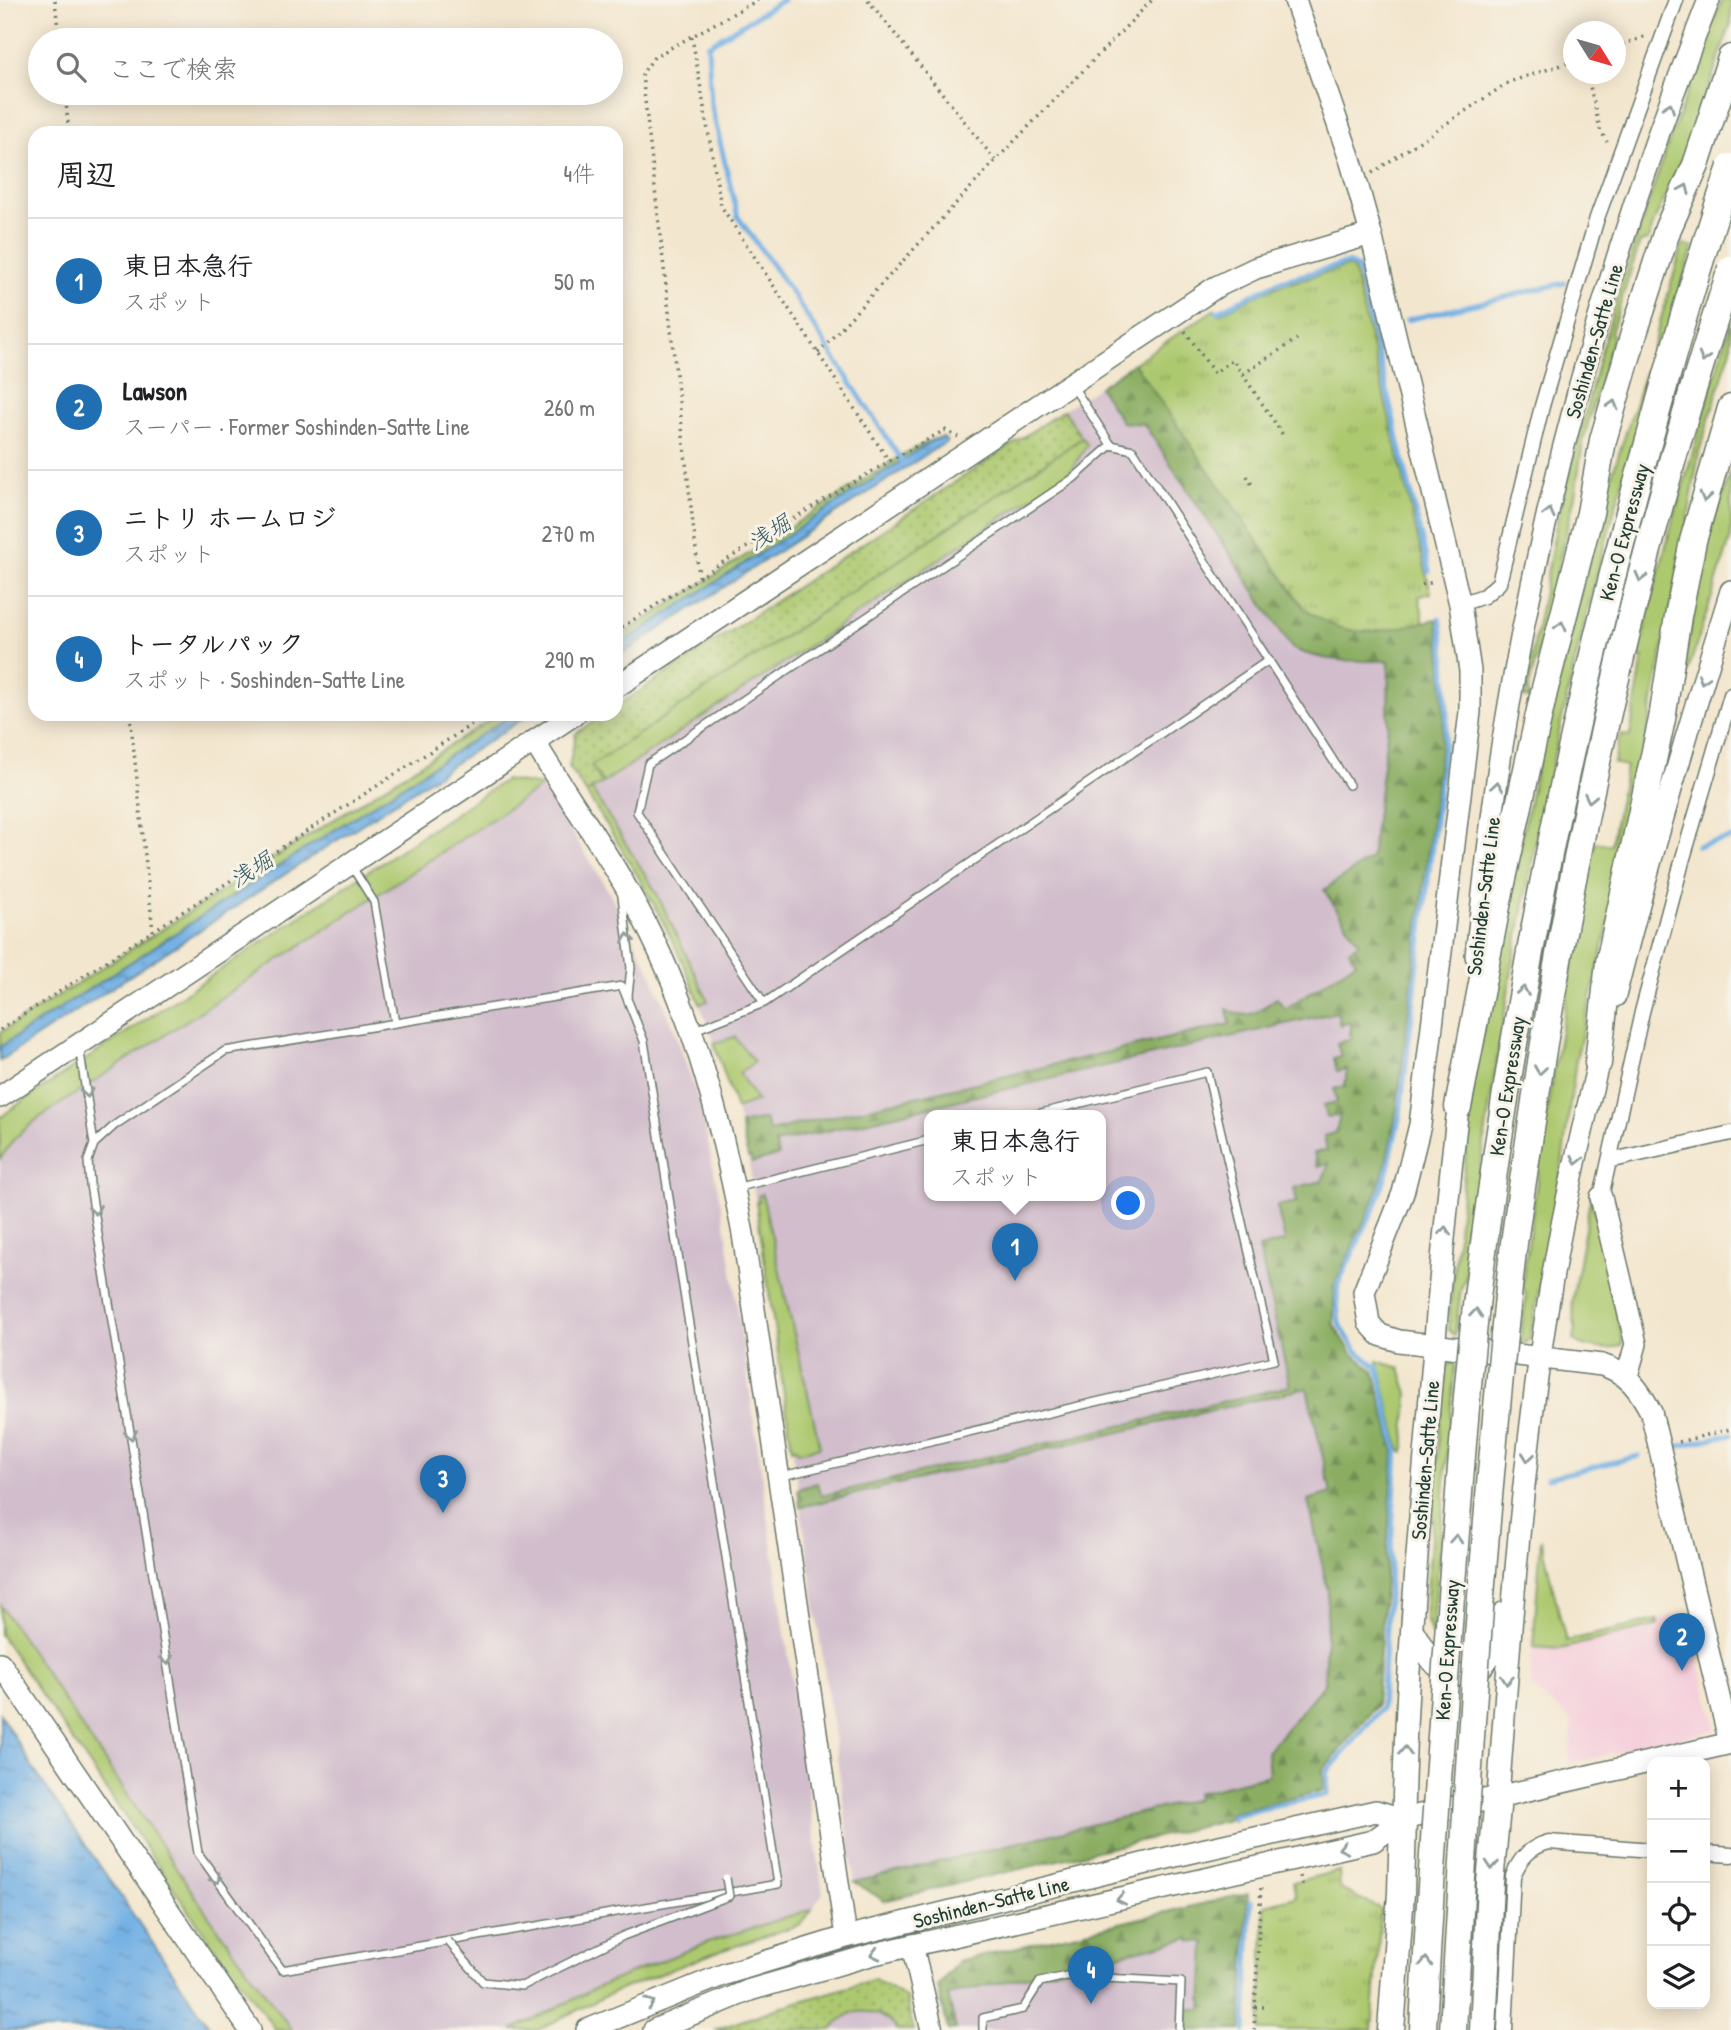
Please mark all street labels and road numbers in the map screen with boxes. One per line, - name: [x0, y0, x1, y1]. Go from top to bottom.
- street label: Soshinden-Satte Line: [1558, 260, 1630, 422]
- street label: Ken-O Expressway: [1592, 460, 1656, 604]
- street label: Soshinden-Satte Line: [1459, 815, 1507, 977]
- street label: Ken-O Expressway: [1482, 1014, 1532, 1158]
- street label: Soshinden-Satte Line: [1404, 1379, 1446, 1541]
- street label: Ken-O Expressway: [1428, 1579, 1466, 1721]
- street label: Soshinden-Satte Line: [910, 1869, 1072, 1935]

